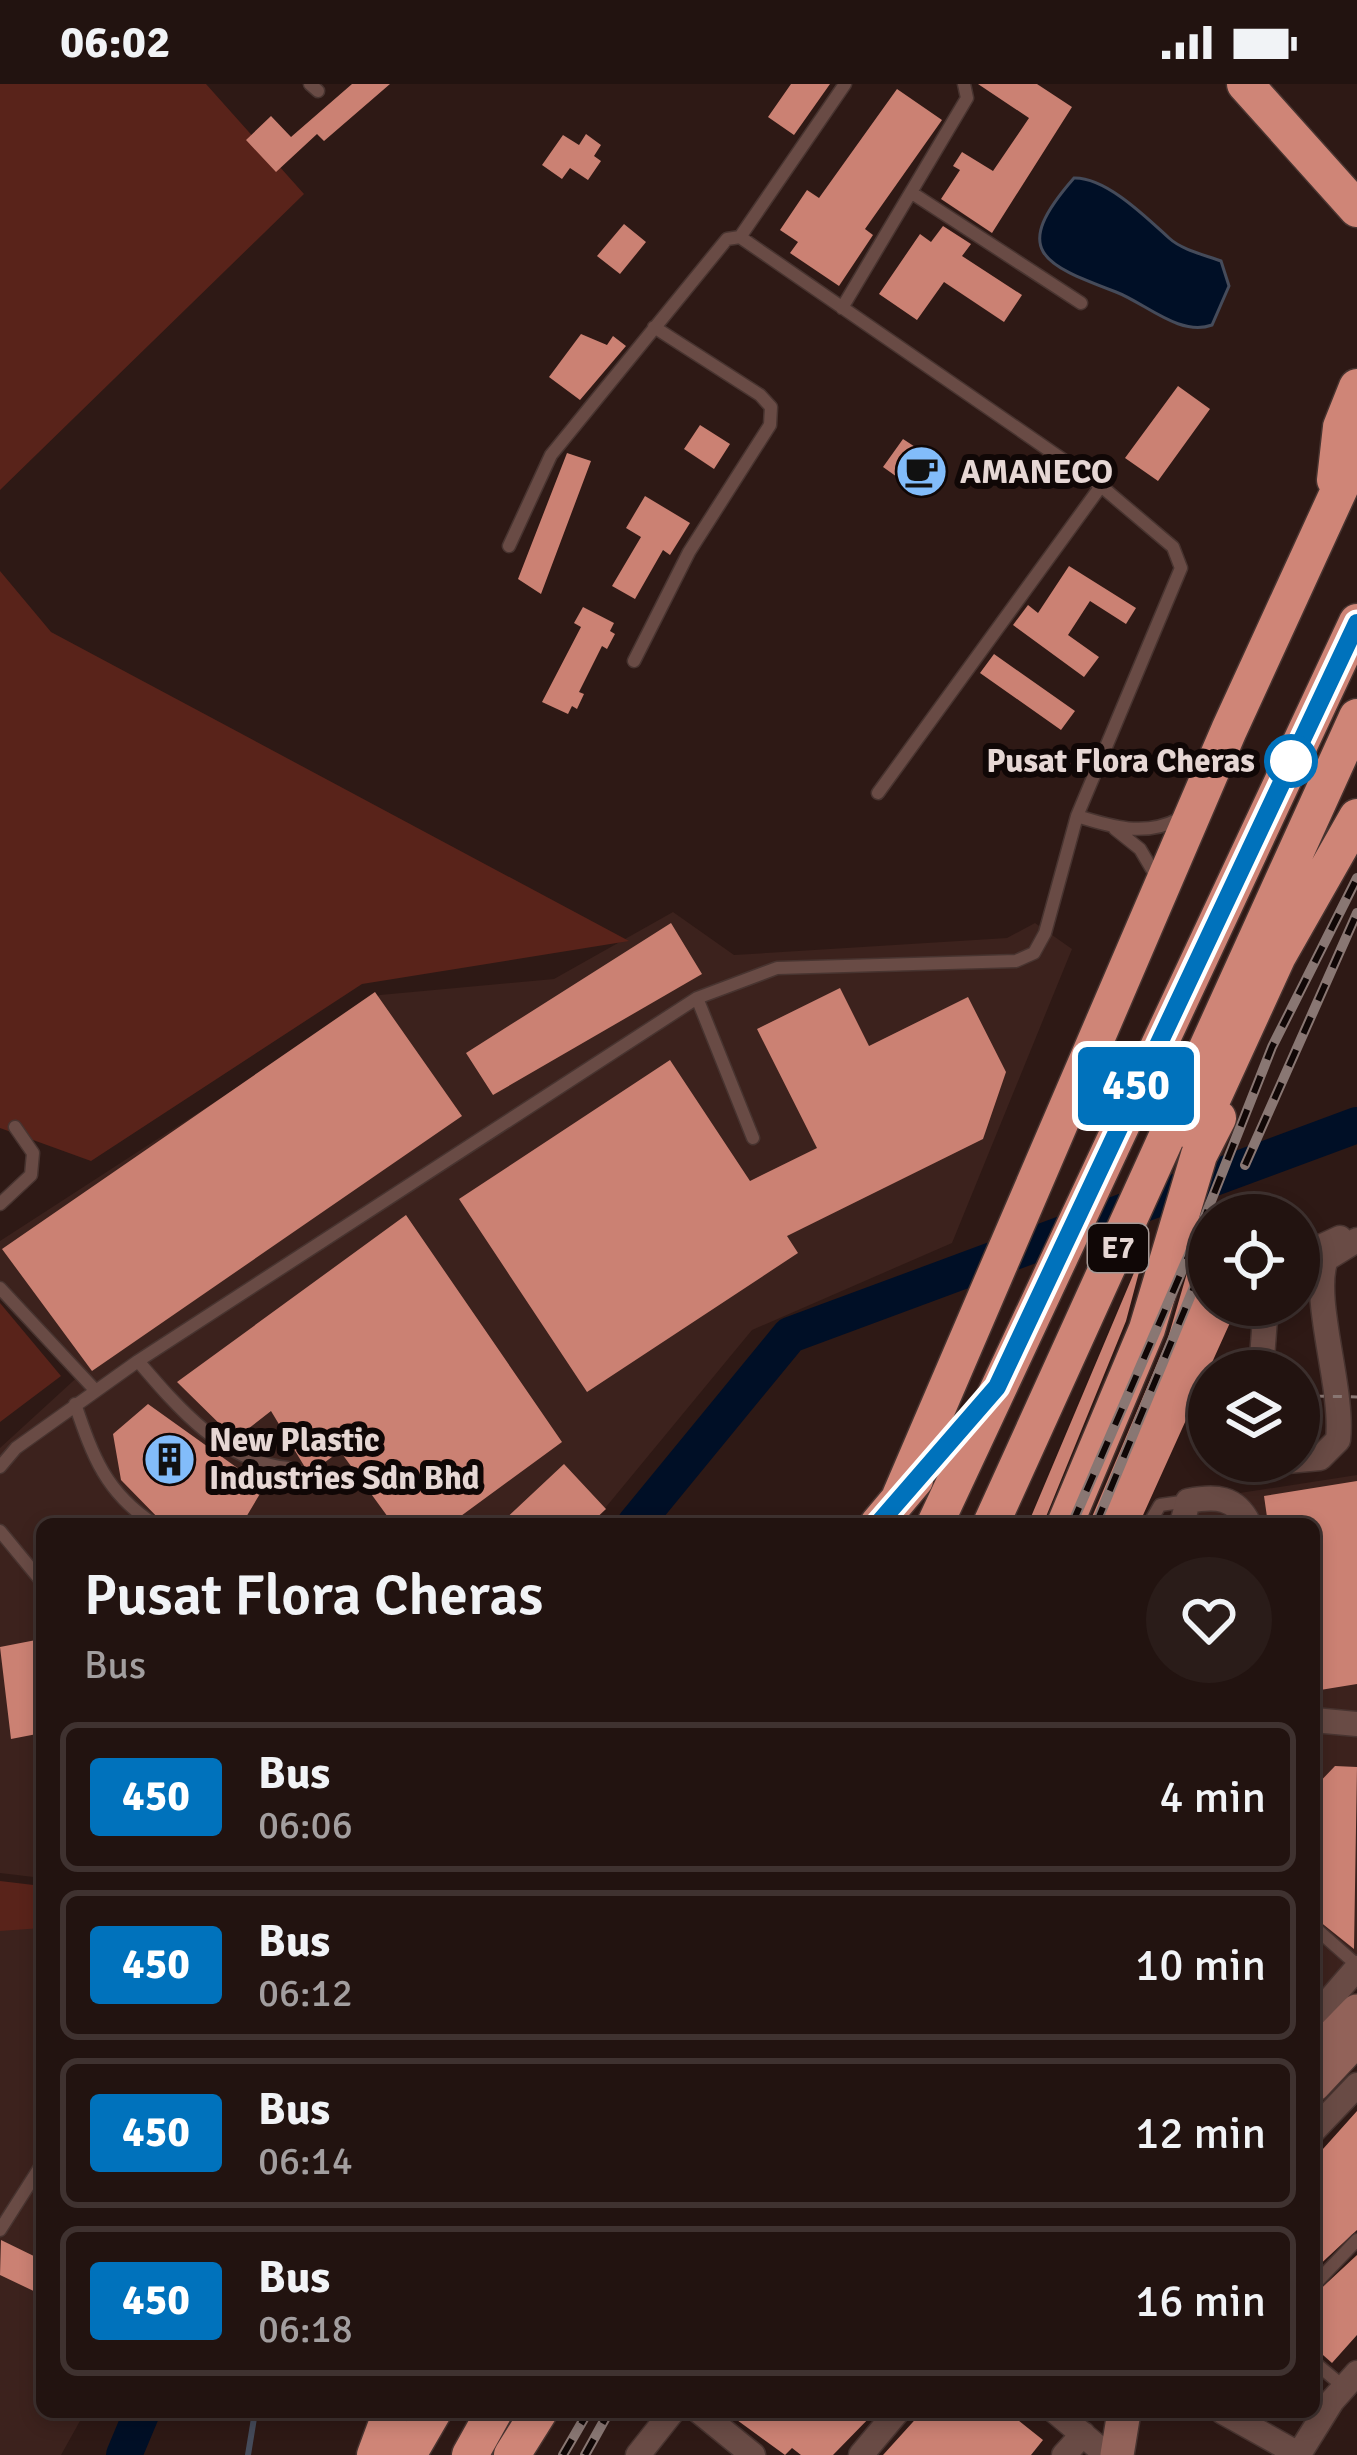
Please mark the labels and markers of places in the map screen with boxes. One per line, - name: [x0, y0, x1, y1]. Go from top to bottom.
- cafe icon: AMANECO: [893, 444, 949, 500]
- place label: AMANECO: [960, 452, 1113, 493]
- marker: Pusat Flora Cheras: [1266, 736, 1316, 786]
- place label: Pusat Flora Cheras: [986, 741, 1255, 782]
- place label: New Plastic Industries Sdn Bhd: [209, 1420, 480, 1499]
- building icon: New Plastic Industries Sdn Bhd: [142, 1431, 198, 1487]

